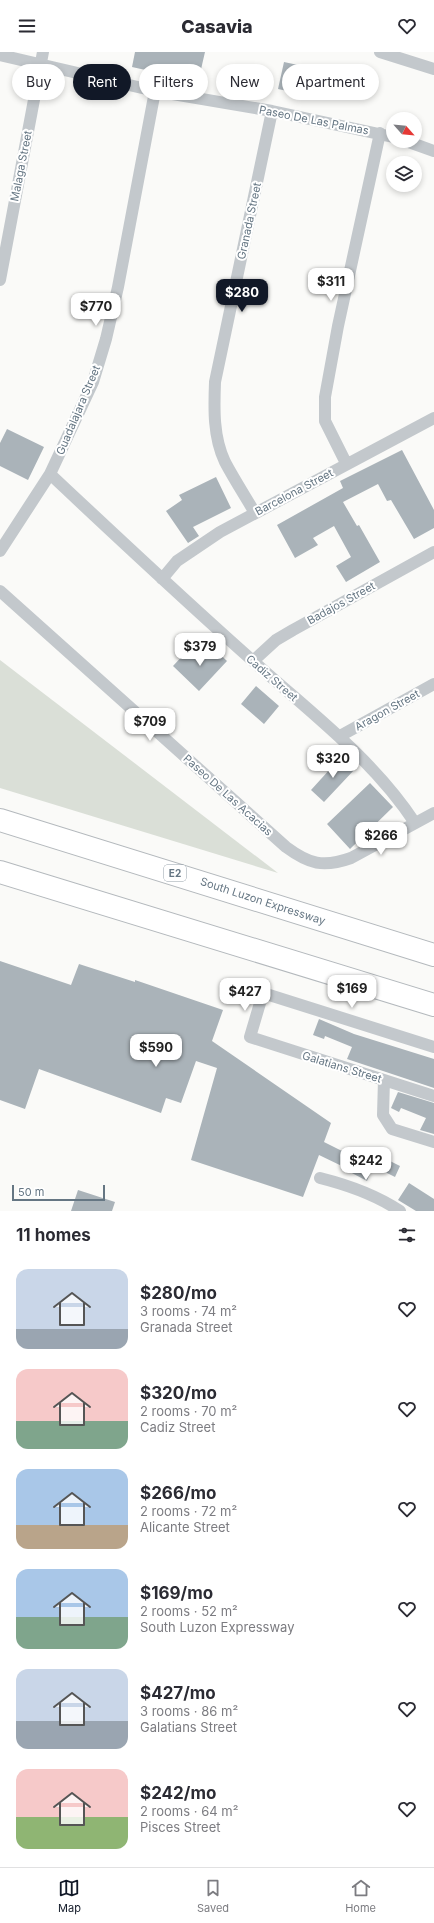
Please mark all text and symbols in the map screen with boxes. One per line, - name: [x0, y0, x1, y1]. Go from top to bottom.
- icon: menu: [16, 15, 38, 37]
- icon: heart: [396, 15, 418, 37]
- text: Casavia: [181, 16, 253, 37]
- chip: Buy: [12, 64, 65, 100]
- chip: Rent: [73, 64, 131, 100]
- chip: Filters: [139, 64, 208, 100]
- chip: New: [216, 64, 274, 100]
- chip: Apartment: [282, 64, 379, 100]
- street label: Paseo De Las Palmas: [258, 103, 370, 138]
- north arrow: [386, 112, 422, 148]
- map controls: [386, 112, 422, 192]
- street label: Malaga Street: [7, 129, 35, 203]
- button: layers: [386, 156, 422, 192]
- street label: Granada Street: [234, 181, 264, 261]
- pin: $311: [307, 268, 355, 302]
- text: $311: [317, 273, 345, 289]
- pin: $280: [218, 279, 266, 313]
- text: $280: [225, 284, 259, 300]
- pin: $770: [72, 293, 120, 327]
- text: $770: [80, 298, 112, 314]
- street label: Guadalajara Street: [53, 363, 103, 457]
- street label: Barcelona Street: [253, 465, 336, 518]
- street label: Badajos Street: [305, 578, 378, 627]
- pin: $379: [176, 633, 224, 667]
- text: $379: [184, 638, 216, 654]
- street label: Cadiz Street: [243, 652, 301, 704]
- street label: Aragon Street: [352, 686, 422, 734]
- pin: $709: [126, 708, 174, 742]
- text: $709: [133, 713, 167, 729]
- pin: $320: [309, 745, 357, 779]
- text: $320: [316, 750, 350, 766]
- street label: Paseo De Las Acacias: [181, 751, 276, 839]
- pin: $266: [357, 822, 405, 856]
- text: $266: [364, 827, 398, 843]
- road number: E2: [164, 865, 186, 881]
- street label: South Luzon Expressway: [199, 874, 327, 928]
- pin: $169: [328, 975, 376, 1009]
- pin: $427: [221, 978, 269, 1012]
- text: $169: [336, 980, 368, 996]
- text: $427: [228, 983, 262, 999]
- pin: $590: [132, 1034, 180, 1068]
- text: $590: [139, 1039, 173, 1055]
- street label: Galatians Street: [301, 1048, 384, 1086]
- pin: $242: [342, 1147, 390, 1181]
- text: $242: [349, 1152, 383, 1168]
- scale bar: [12, 1183, 105, 1202]
- text: 50 m: [18, 1185, 44, 1199]
- icon: filters: [396, 1224, 418, 1246]
- text: 11 homes: [16, 1225, 91, 1245]
- text: $280/mo: [140, 1283, 217, 1303]
- icon: home: [48, 1285, 96, 1333]
- icon: heart: [396, 1298, 418, 1320]
- text: 3 rooms · 74 m²: [140, 1303, 237, 1319]
- text: Granada Street: [140, 1319, 232, 1335]
- text: $320/mo: [140, 1383, 217, 1403]
- icon: home: [48, 1385, 96, 1433]
- icon: heart: [396, 1398, 418, 1420]
- text: 2 rooms · 70 m²: [140, 1403, 237, 1419]
- text: Cadiz Street: [140, 1419, 215, 1435]
- text: $266/mo: [140, 1483, 216, 1503]
- icon: home: [48, 1485, 96, 1533]
- icon: heart: [396, 1498, 418, 1520]
- text: 2 rooms · 72 m²: [140, 1503, 237, 1519]
- text: Alicante Street: [140, 1519, 230, 1535]
- text: $169/mo: [140, 1583, 213, 1603]
- icon: home: [48, 1585, 96, 1633]
- icon: heart: [396, 1598, 418, 1620]
- text: 2 rooms · 52 m²: [140, 1603, 238, 1619]
- text: South Luzon Expressway: [140, 1619, 294, 1635]
- text: $427/mo: [140, 1683, 216, 1703]
- icon: home: [48, 1685, 96, 1733]
- icon: heart: [396, 1698, 418, 1720]
- text: 3 rooms · 86 m²: [140, 1703, 238, 1719]
- text: Galatians Street: [140, 1719, 237, 1735]
- text: $242/mo: [140, 1783, 216, 1803]
- icon: home: [48, 1785, 96, 1833]
- icon: heart: [396, 1798, 418, 1820]
- text: 2 rooms · 64 m²: [140, 1803, 238, 1819]
- text: Pisces Street: [140, 1819, 221, 1835]
- tab: Map: [58, 1877, 81, 1915]
- tab: Saved: [197, 1877, 229, 1915]
- tab: Home: [345, 1877, 376, 1915]

